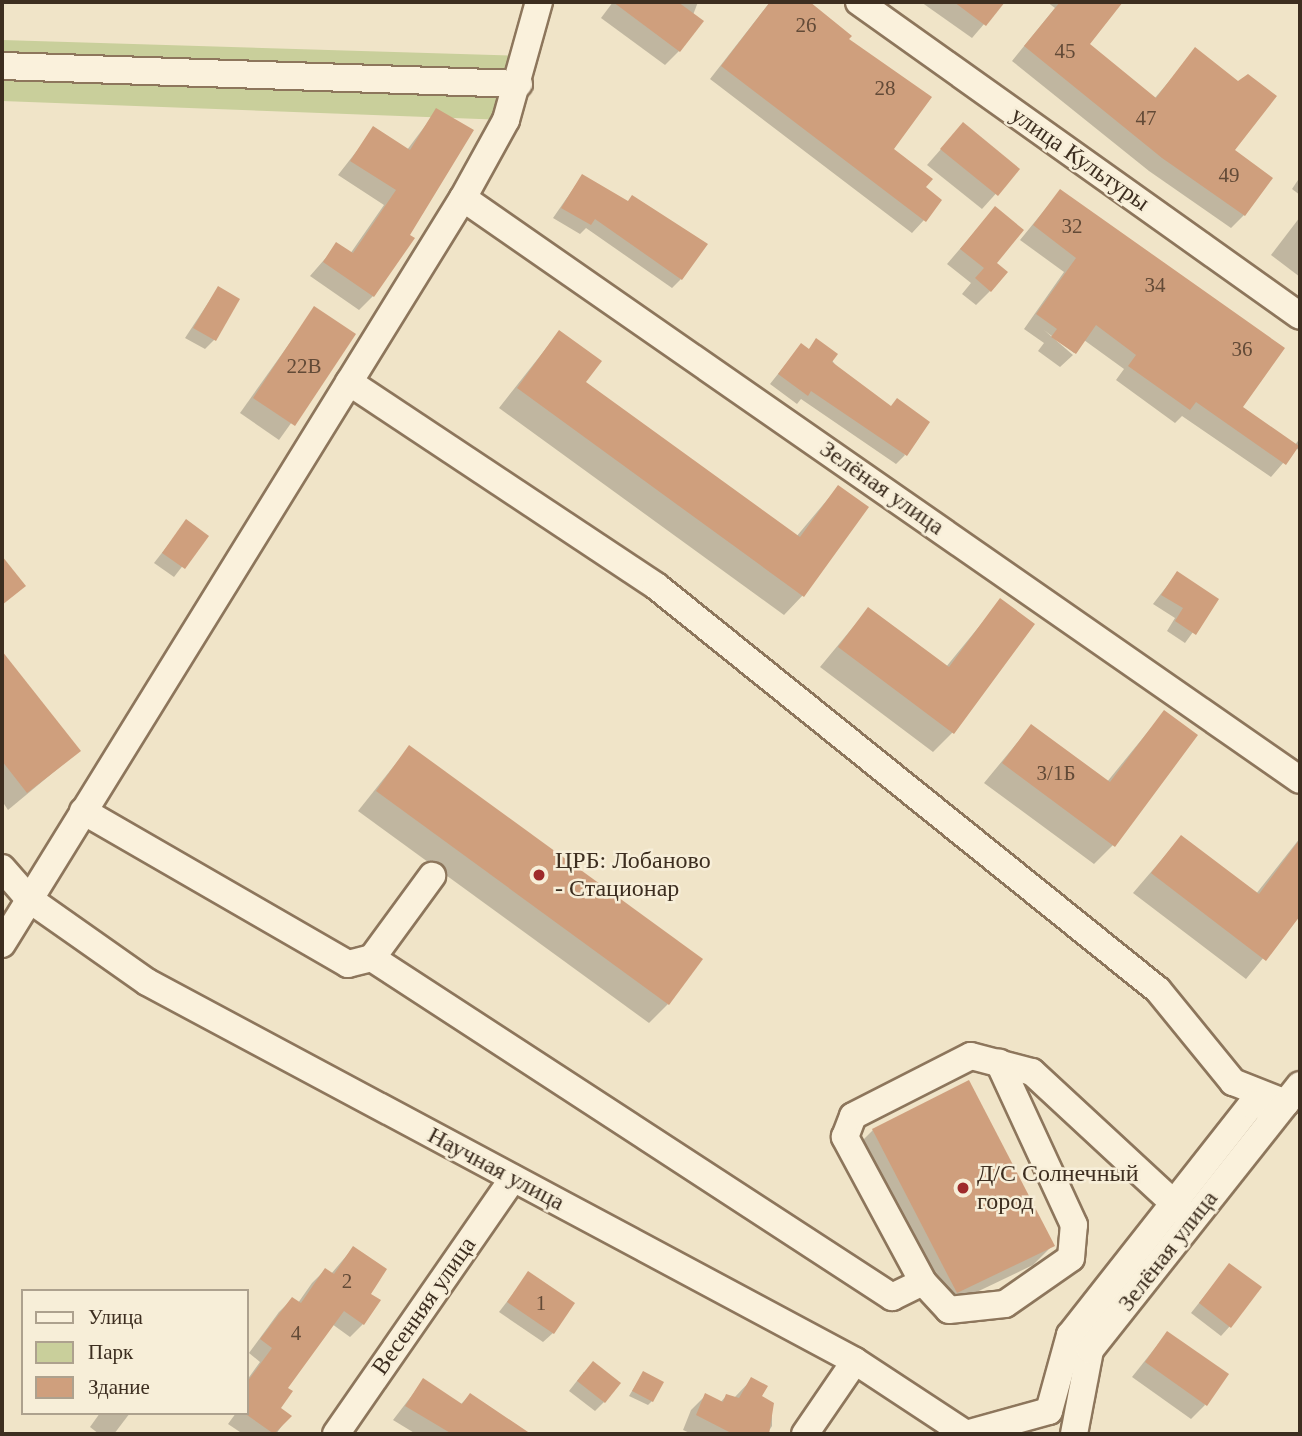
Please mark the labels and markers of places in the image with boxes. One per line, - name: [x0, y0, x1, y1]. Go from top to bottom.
- place label: ЦРБ: Лобаново - Стационар: [555, 847, 711, 903]
- marker: ЦРБ: Лобаново - Стационар: [529, 865, 549, 885]
- place label: Д/С Солнечный город: [977, 1160, 1138, 1216]
- marker: Д/С Солнечный город: [955, 1180, 971, 1196]

